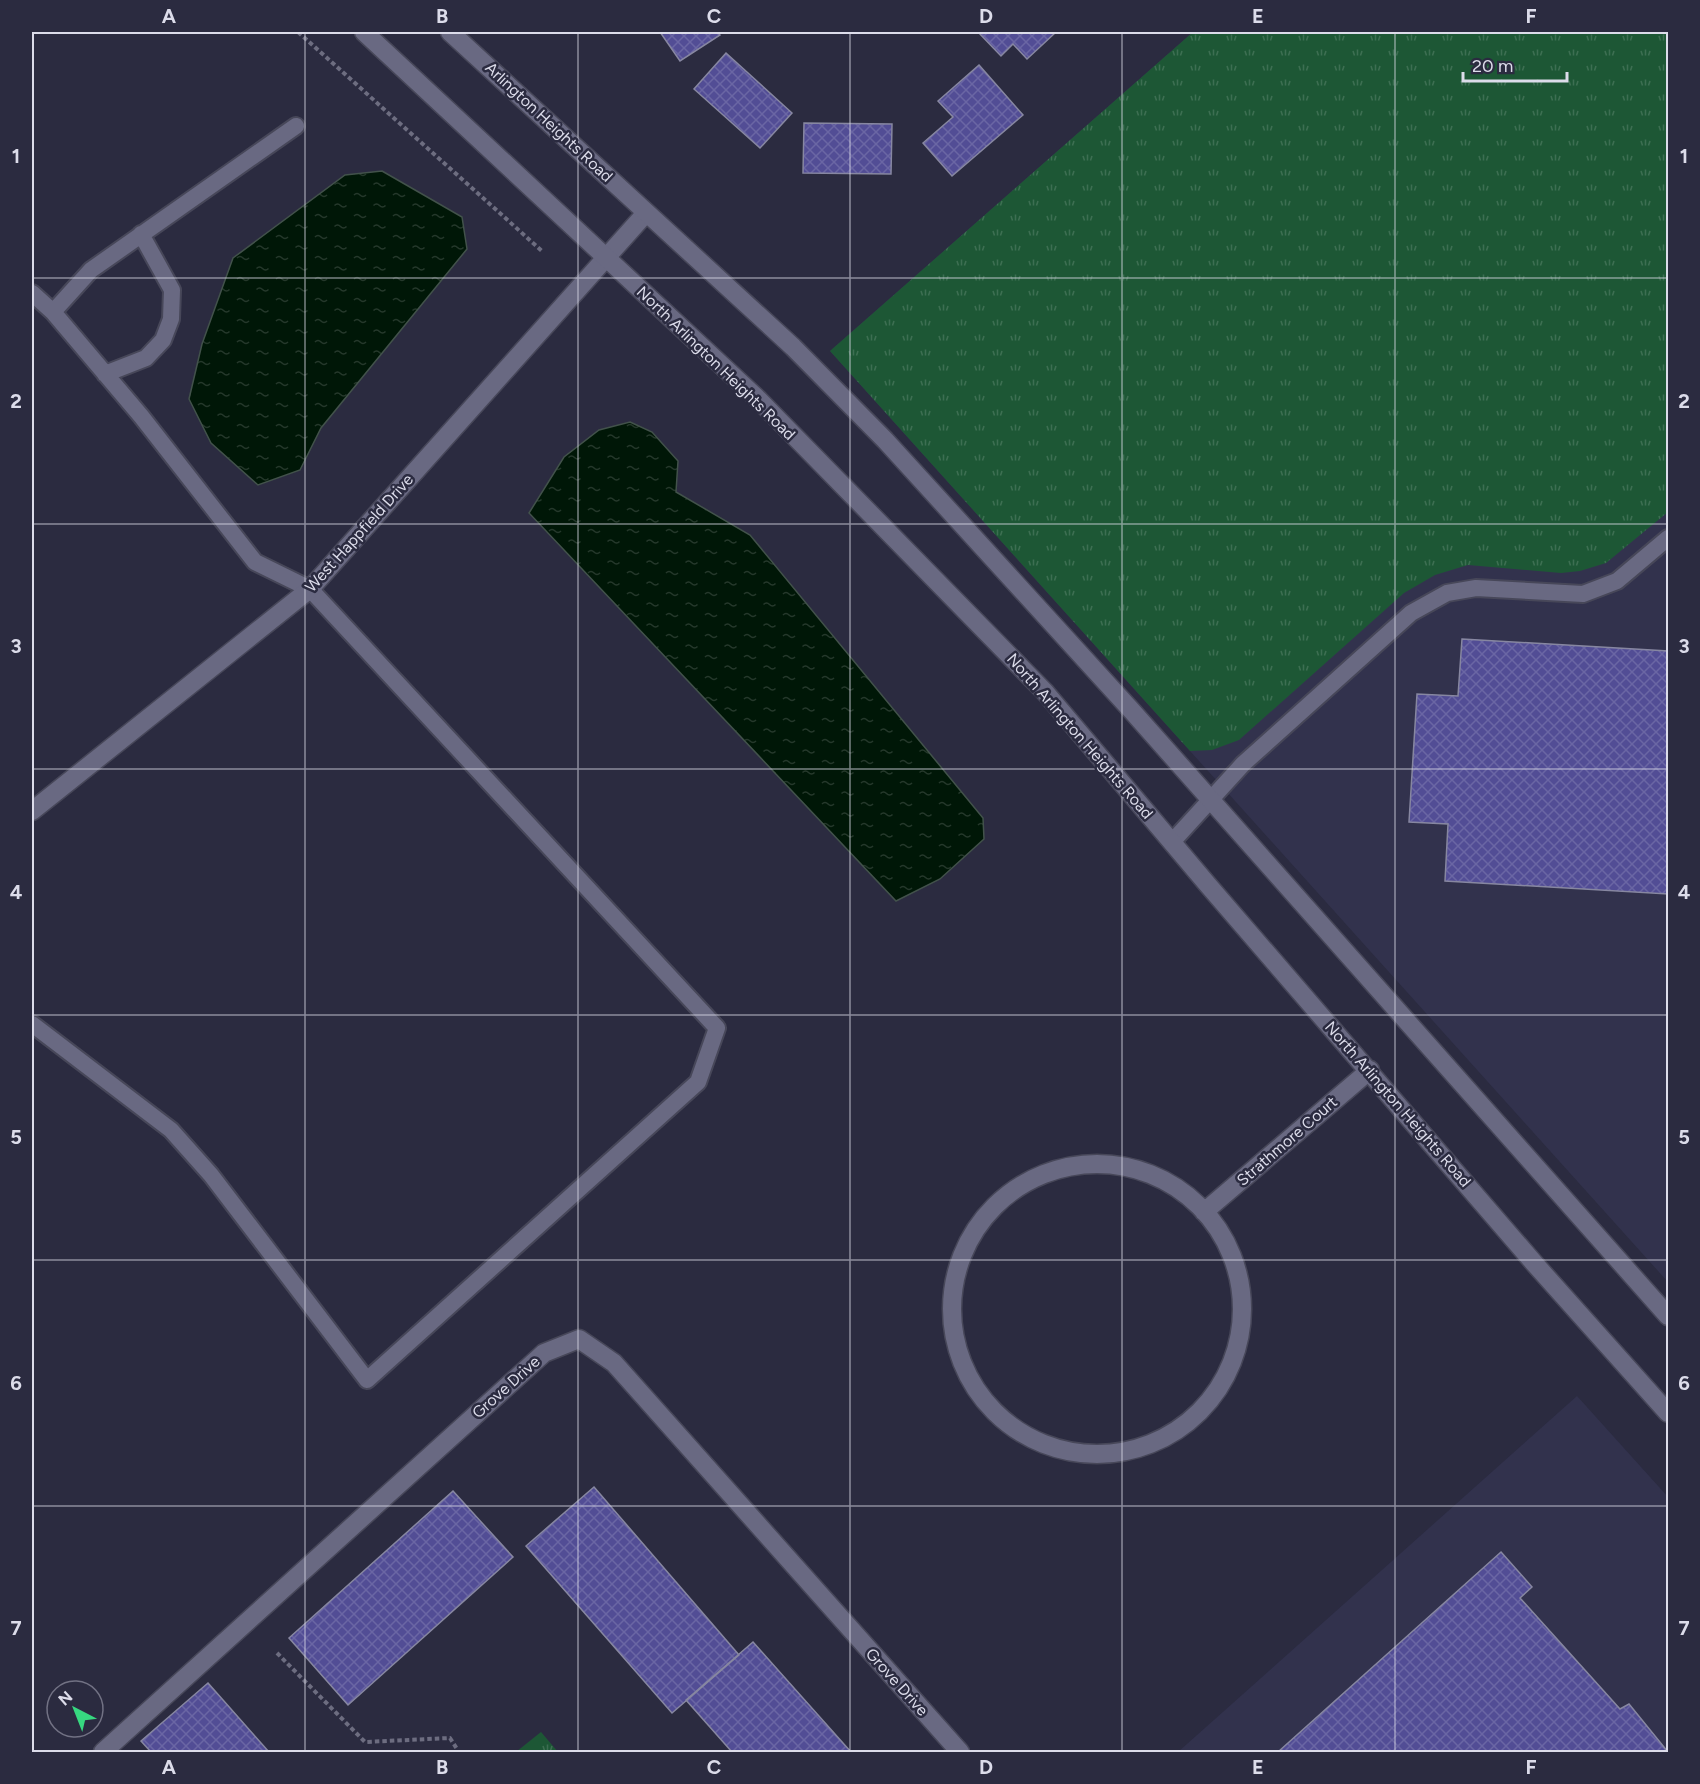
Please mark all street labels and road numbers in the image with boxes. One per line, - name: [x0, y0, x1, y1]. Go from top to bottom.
- street label: Arlington Heights Road: [481, 58, 617, 186]
- street label: North Arlington Heights Road: [633, 282, 799, 444]
- street label: West Happfield Drive: [301, 470, 417, 596]
- street label: North Arlington Heights Road: [1003, 649, 1157, 823]
- street label: North Arlington Heights Road: [1321, 1017, 1475, 1191]
- street label: Strathmore Court: [1233, 1092, 1341, 1190]
- street label: Grove Drive: [468, 1352, 544, 1422]
- street label: Grove Drive: [862, 1644, 932, 1720]

